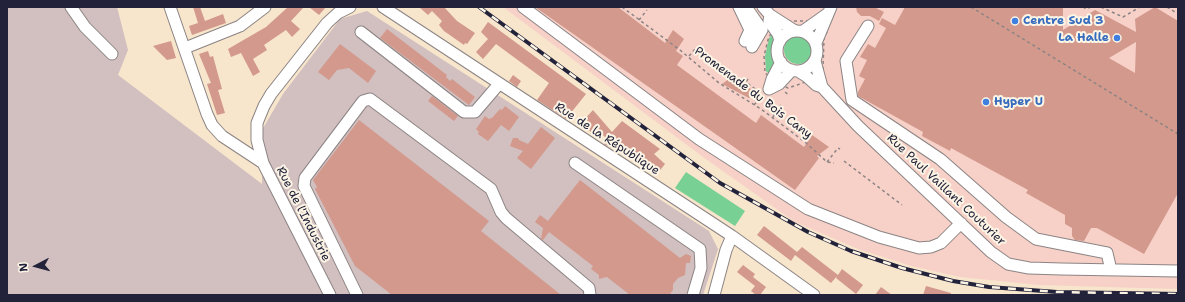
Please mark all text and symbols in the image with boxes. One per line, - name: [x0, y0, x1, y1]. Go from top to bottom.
- place label: Centre Sud 3: [1023, 14, 1103, 28]
- marker: Centre Sud 3: [1010, 16, 1020, 26]
- place label: La Halle: [1058, 31, 1109, 45]
- marker: La Halle: [1112, 33, 1122, 43]
- street label: Promenade du Bois Cany: [691, 44, 815, 142]
- place label: Hyper U: [994, 95, 1043, 109]
- marker: Hyper U: [981, 97, 991, 107]
- street label: Rue de la République: [552, 100, 662, 178]
- street label: Rue Paul Vaillant Couturier: [884, 131, 1008, 249]
- street label: Rue de l'Industrie: [273, 164, 333, 264]
- north arrow: [16, 246, 56, 286]
- text: N: [16, 262, 31, 272]

